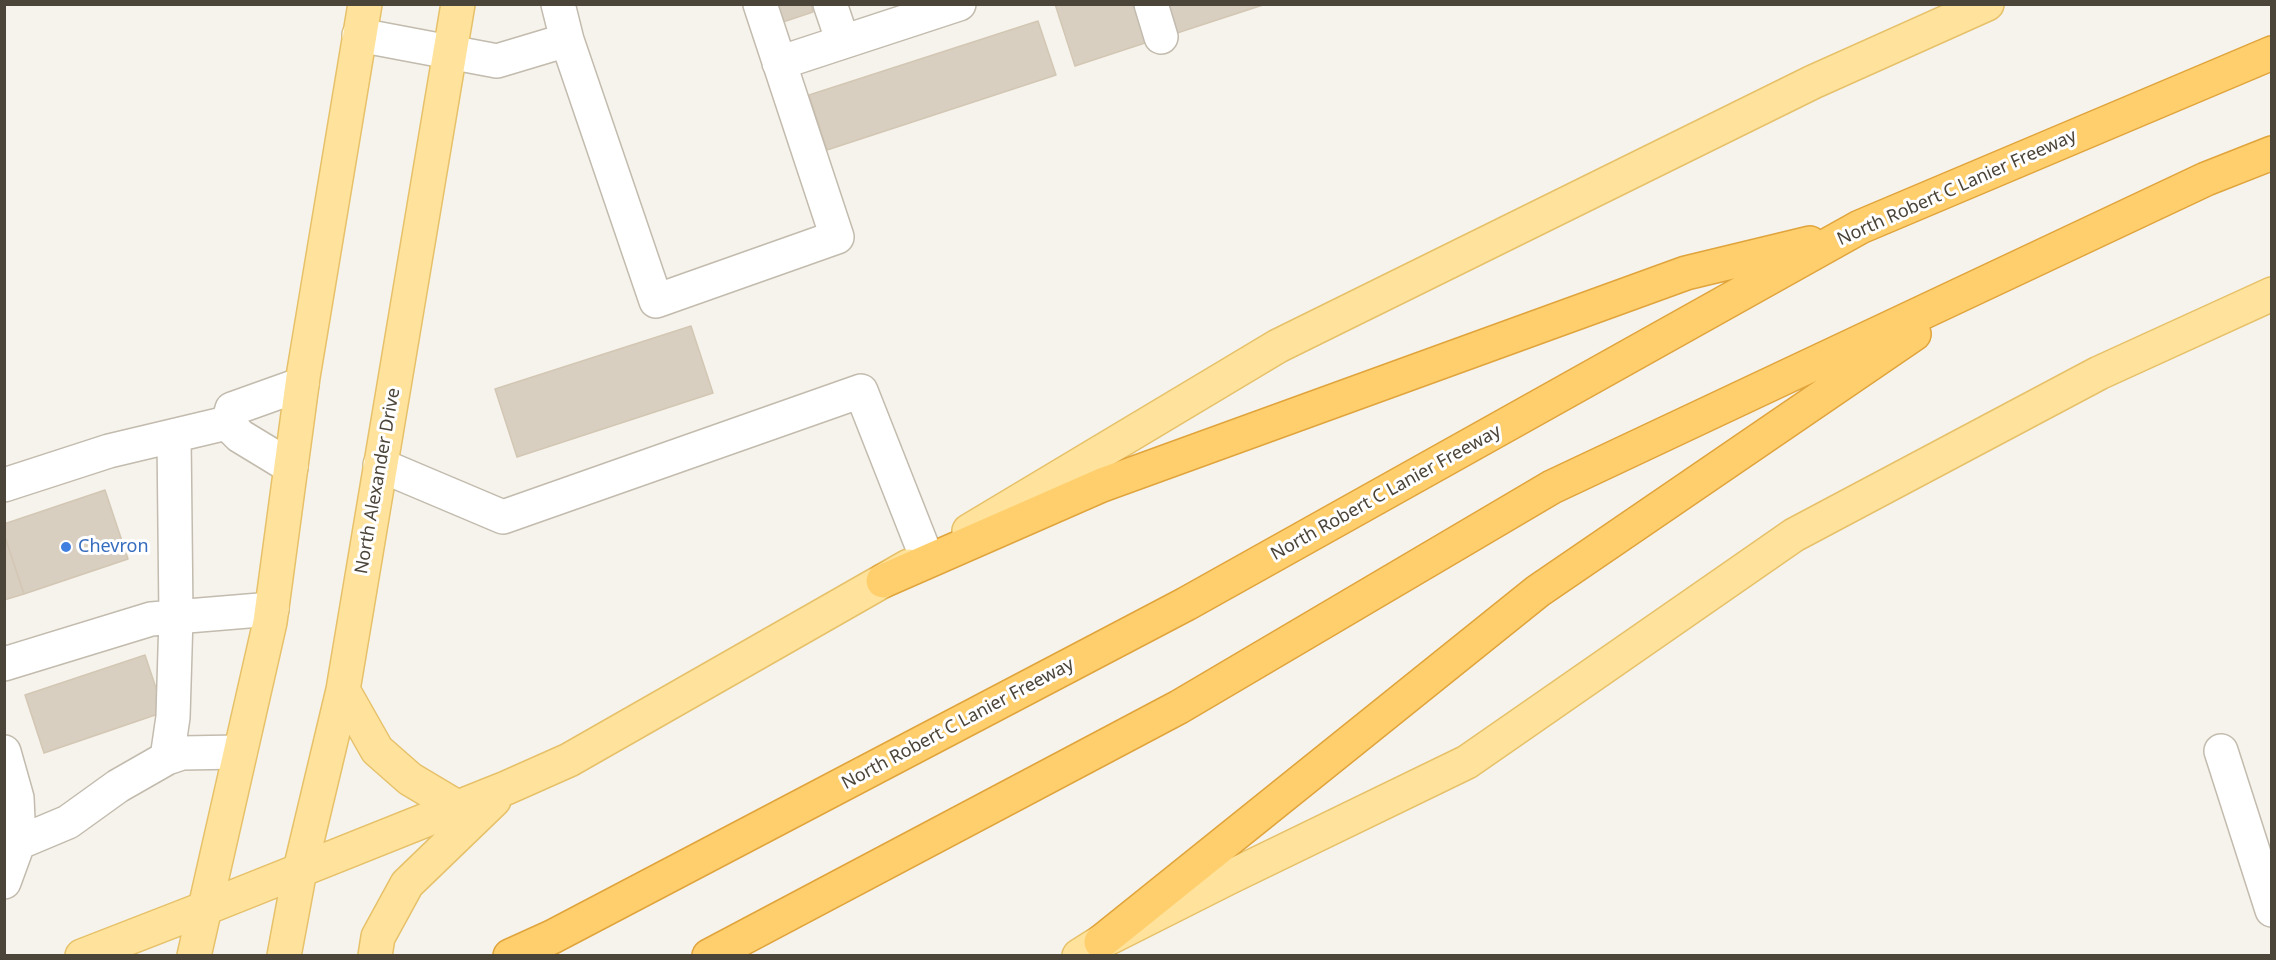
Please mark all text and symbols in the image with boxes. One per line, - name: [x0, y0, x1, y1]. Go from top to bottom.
- street label: North Robert C Lanier Freeway: [1834, 125, 2080, 251]
- street label: North Alexander Drive: [351, 386, 405, 576]
- street label: North Robert C Lanier Freeway: [1267, 421, 1505, 565]
- place label: Chevron: [78, 536, 149, 558]
- marker: Chevron: [59, 540, 73, 554]
- street label: North Robert C Lanier Freeway: [838, 654, 1078, 794]

